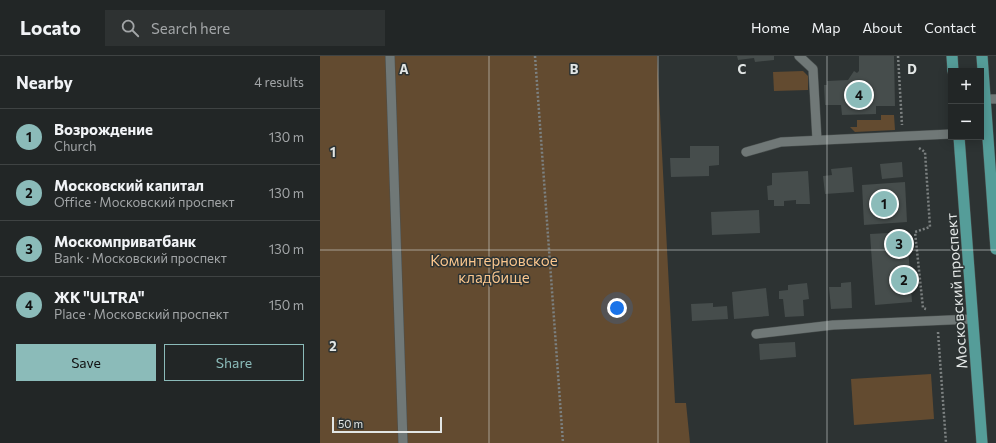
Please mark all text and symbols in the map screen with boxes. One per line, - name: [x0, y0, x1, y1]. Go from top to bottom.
- search box: [105, 10, 385, 46]
- text: Locato: [20, 16, 81, 39]
- icon: search: [119, 17, 141, 39]
- text: Search here: [151, 19, 230, 37]
- text: Home: [751, 19, 790, 36]
- text: Map: [812, 19, 840, 36]
- text: About: [862, 19, 902, 36]
- text: Contact: [924, 19, 976, 36]
- text: A: [399, 61, 409, 77]
- text: B: [570, 61, 579, 77]
- text: C: [738, 61, 747, 77]
- text: D: [907, 61, 917, 77]
- map controls: [948, 68, 984, 140]
- button: +: [948, 68, 984, 104]
- text: Nearby: [16, 72, 73, 93]
- text: 4 results: [254, 74, 304, 90]
- pin: 4: [846, 80, 872, 110]
- button: −: [948, 104, 984, 140]
- text: Возрождение: [54, 120, 153, 138]
- text: 1: [26, 129, 32, 145]
- text: 130 m: [269, 129, 304, 145]
- text: Church: [54, 138, 96, 154]
- text: 1: [330, 144, 336, 160]
- text: Московский капитал: [54, 176, 204, 194]
- text: 2: [25, 185, 33, 201]
- text: 130 m: [269, 185, 304, 201]
- pin: 1: [871, 189, 897, 219]
- text: Office · Московский проспект: [54, 194, 235, 210]
- street label: Московский проспект: [942, 213, 970, 369]
- pin: 3: [886, 229, 912, 259]
- text: Москомприватбанк: [54, 232, 196, 250]
- text: 3: [25, 241, 33, 257]
- text: 130 m: [269, 241, 304, 257]
- text: Bank · Московский проспект: [54, 250, 227, 266]
- park label: Коминтерновское кладбище: [430, 251, 558, 286]
- pin: 2: [891, 265, 917, 295]
- text: ЖК "ULTRA": [54, 288, 144, 306]
- text: 4: [25, 297, 33, 313]
- text: 150 m: [269, 297, 304, 313]
- your location: [607, 298, 627, 318]
- text: Place · Московский проспект: [54, 306, 229, 322]
- text: 2: [329, 338, 337, 354]
- button: Save: [16, 344, 156, 381]
- button: Share: [164, 344, 304, 381]
- scale bar: [332, 415, 442, 434]
- text: 50 m: [338, 417, 363, 430]

